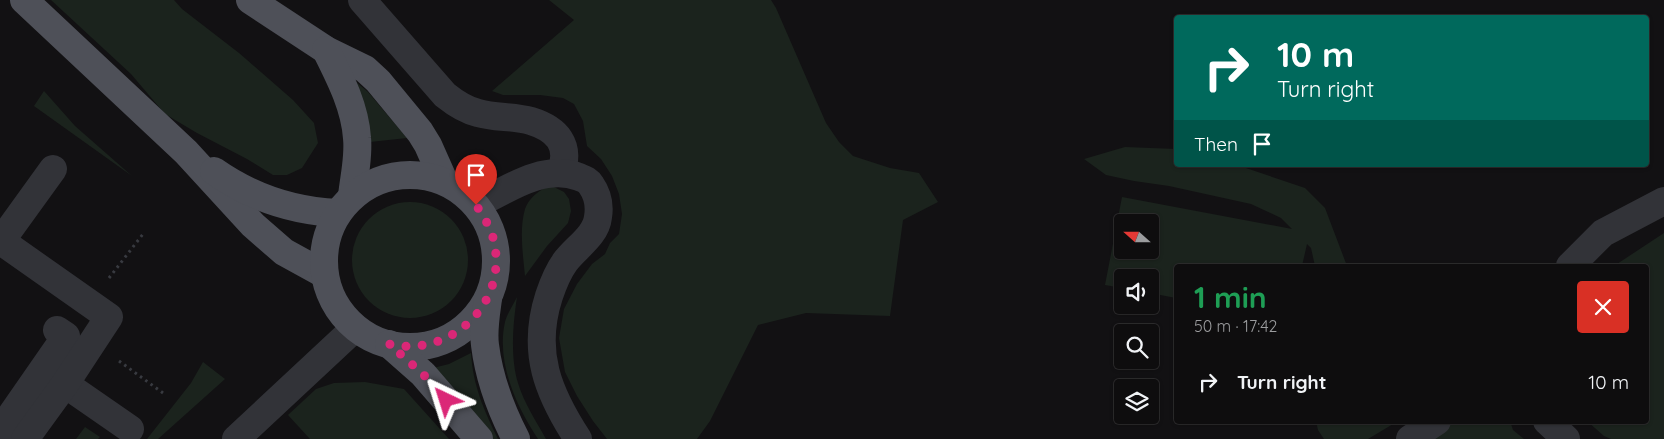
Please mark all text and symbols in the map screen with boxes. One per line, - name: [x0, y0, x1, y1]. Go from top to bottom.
- text: 10 m: [1277, 32, 1354, 76]
- icon: right: [1194, 35, 1259, 100]
- text: Turn right: [1277, 75, 1374, 103]
- icon: arrive: [1248, 130, 1276, 158]
- text: Then: [1194, 132, 1238, 156]
- pin: [455, 154, 497, 205]
- icon: arrive: [462, 161, 490, 189]
- north arrow: [1114, 214, 1159, 259]
- map controls: [1114, 214, 1159, 424]
- button: sound: [1114, 269, 1159, 314]
- text: 1 min: [1194, 278, 1267, 316]
- button: close: [1577, 281, 1629, 333]
- text: 50 m · 17:42: [1194, 316, 1277, 336]
- button: search: [1114, 324, 1159, 369]
- icon: right: [1194, 368, 1222, 396]
- text: Turn right: [1237, 370, 1326, 394]
- text: 10 m: [1588, 370, 1629, 394]
- position arrow: [419, 373, 471, 425]
- button: layers: [1114, 379, 1159, 424]

